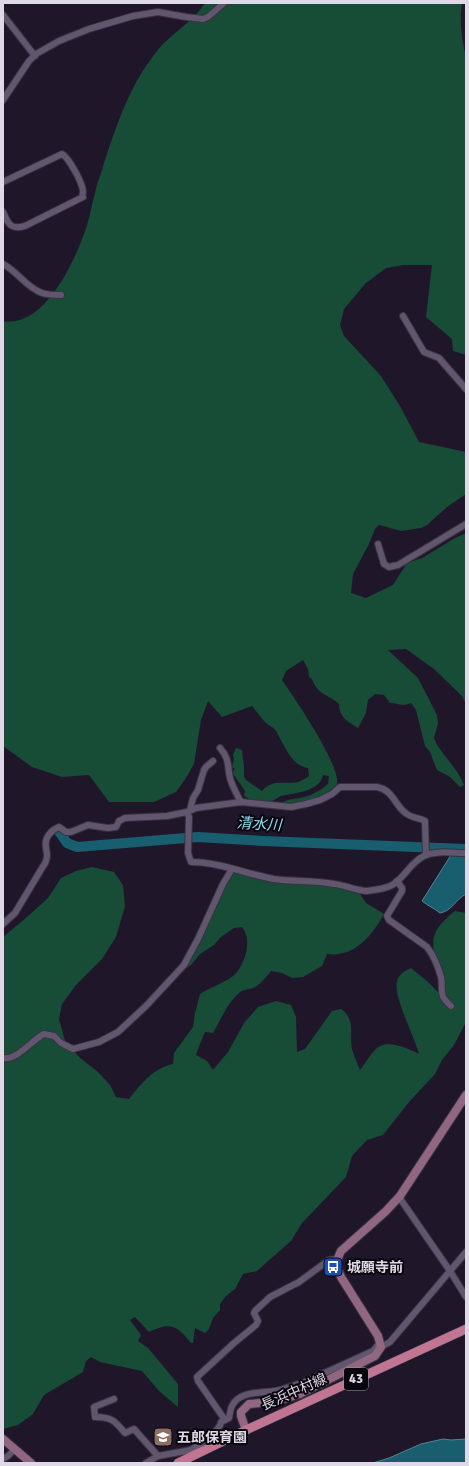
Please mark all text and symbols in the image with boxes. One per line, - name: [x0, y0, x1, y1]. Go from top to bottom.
- water label: 清水川: [236, 814, 284, 834]
- bus stop icon: 城願寺前: [322, 1256, 344, 1278]
- place label: 城願寺前: [347, 1259, 403, 1276]
- road number: 43: [344, 1368, 368, 1390]
- street label: 長浜中村線: [259, 1370, 329, 1414]
- school or university icon: 五郎保育園: [152, 1426, 174, 1448]
- place label: 五郎保育園: [177, 1429, 247, 1446]

